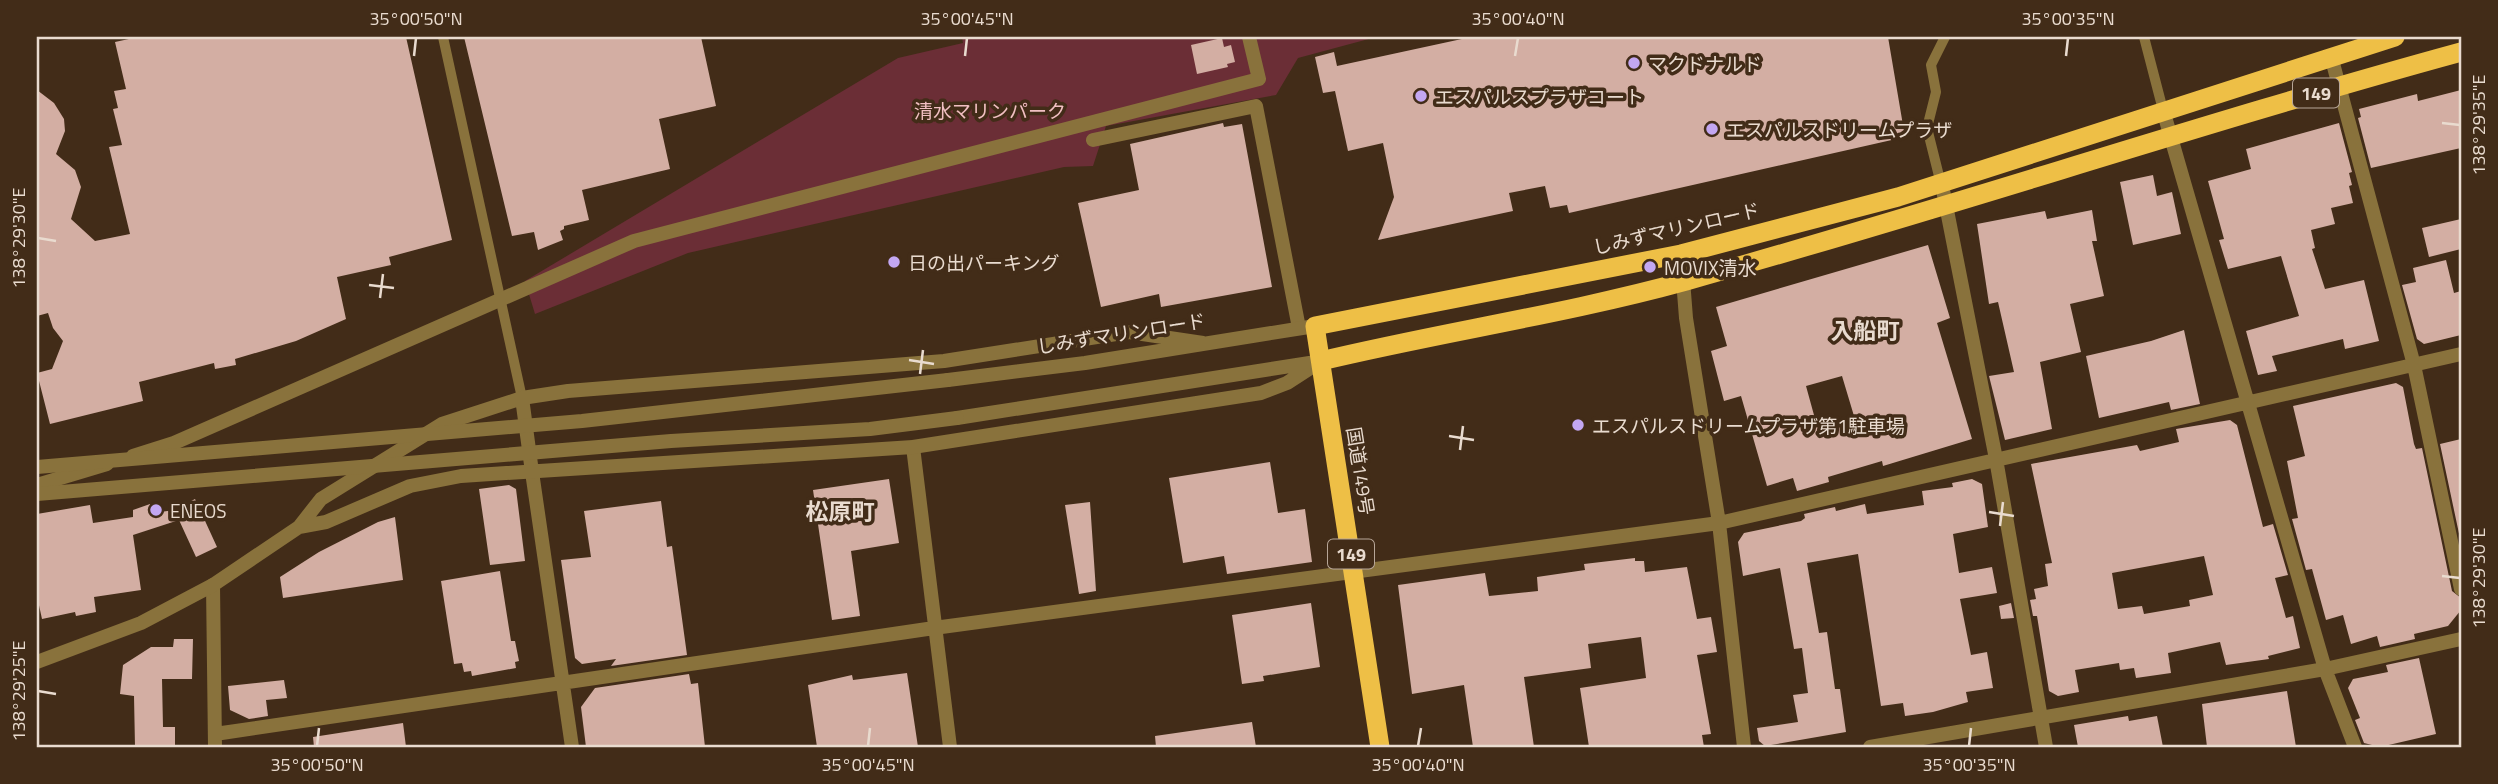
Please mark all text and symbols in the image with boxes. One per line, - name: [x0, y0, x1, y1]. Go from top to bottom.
- text: 35°00'50"N: [369, 5, 463, 32]
- text: 35°00'45"N: [920, 5, 1014, 32]
- text: 35°00'40"N: [1471, 5, 1565, 32]
- text: 35°00'35"N: [2021, 5, 2115, 32]
- place label: マクドナルド: [1648, 49, 1762, 78]
- marker: マクドナルド: [1626, 55, 1642, 71]
- text: 138°29'35"E: [2465, 74, 2492, 176]
- road number: 149: [2293, 78, 2339, 108]
- place label: エスパルスプラザコート: [1435, 82, 1644, 111]
- marker: エスパルスプラザコート: [1413, 88, 1429, 104]
- park label: 清水マリンパーク: [914, 96, 1066, 125]
- place label: エスパルスドリームプラザ: [1726, 115, 1952, 144]
- marker: エスパルスドリームプラザ: [1704, 121, 1720, 137]
- text: 138°29'30"E: [5, 187, 32, 289]
- street label: しみずマリンロード: [1589, 195, 1763, 261]
- place label: 日の出パーキング: [908, 248, 1059, 277]
- place label: MOVIX清水: [1664, 253, 1757, 282]
- marker: 日の出パーキング: [886, 254, 902, 270]
- marker: MOVIX清水: [1642, 259, 1658, 275]
- street label: しみずマリンロード: [1034, 305, 1208, 361]
- district label: 入船町: [1831, 313, 1900, 348]
- place label: エスパルスドリームプラザ第1駐車場: [1592, 411, 1905, 440]
- marker: エスパルスドリームプラザ第1駐車場: [1570, 417, 1586, 433]
- street label: 国道149号: [1340, 425, 1382, 517]
- district label: 松原町: [806, 494, 875, 529]
- place label: ENEOS: [170, 496, 227, 525]
- marker: ENEOS: [148, 502, 164, 518]
- text: 138°29'30"E: [2465, 527, 2492, 629]
- road number: 149: [1328, 540, 1374, 568]
- text: 138°29'25"E: [5, 640, 32, 742]
- text: 35°00'50"N: [270, 751, 364, 778]
- text: 35°00'45"N: [821, 751, 915, 778]
- text: 35°00'40"N: [1371, 751, 1465, 778]
- text: 35°00'35"N: [1922, 751, 2016, 778]

